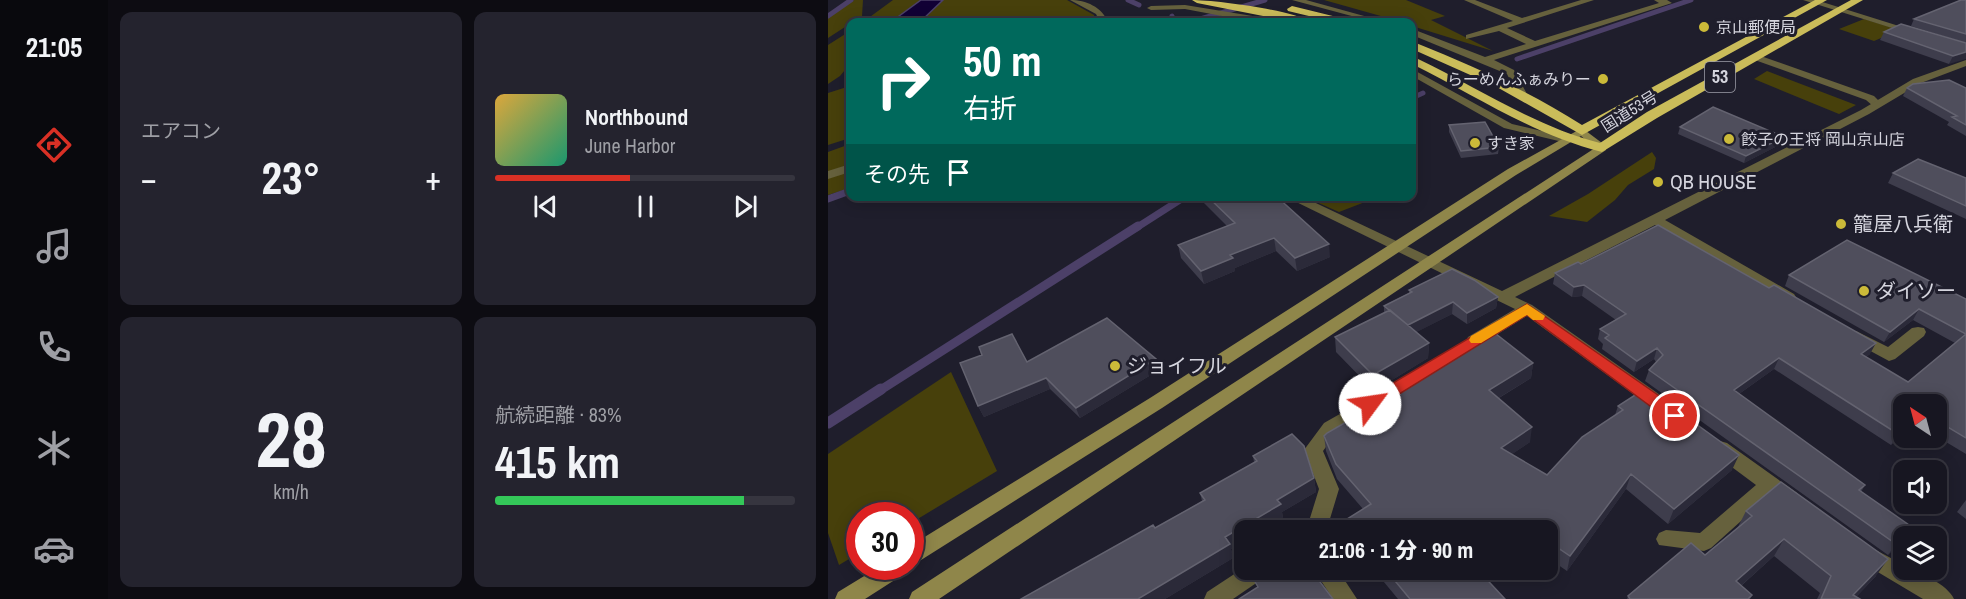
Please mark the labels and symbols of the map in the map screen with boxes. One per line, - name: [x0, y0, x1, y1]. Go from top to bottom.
- place label: 京山郵便局: [1716, 16, 1796, 38]
- marker: 京山郵便局: [1697, 20, 1711, 34]
- road number: 53: [1705, 62, 1735, 92]
- place label: らーめんふぁみりー: [1447, 68, 1591, 90]
- marker: らーめんふぁみりー: [1596, 72, 1610, 86]
- street label: 国道53号: [1597, 85, 1661, 137]
- place label: 餃子の王将 岡山京山店: [1741, 128, 1905, 150]
- place label: すき家: [1487, 132, 1535, 154]
- marker: 餃子の王将 岡山京山店: [1722, 132, 1736, 146]
- marker: すき家: [1468, 136, 1482, 150]
- place label: QB HOUSE: [1670, 168, 1757, 195]
- marker: QB HOUSE: [1651, 175, 1665, 189]
- place label: 籠屋八兵衛: [1853, 210, 1953, 237]
- marker: 籠屋八兵衛: [1834, 217, 1848, 231]
- place label: ダイソー: [1876, 277, 1956, 304]
- marker: ダイソー: [1857, 284, 1871, 298]
- place label: ジョイフル: [1127, 352, 1227, 379]
- marker: ジョイフル: [1108, 359, 1122, 373]
- position arrow: [1338, 372, 1402, 436]
- pin: [1649, 390, 1700, 441]
- north arrow: [1893, 394, 1947, 448]
- speed limit sign: 30: [846, 502, 924, 580]

